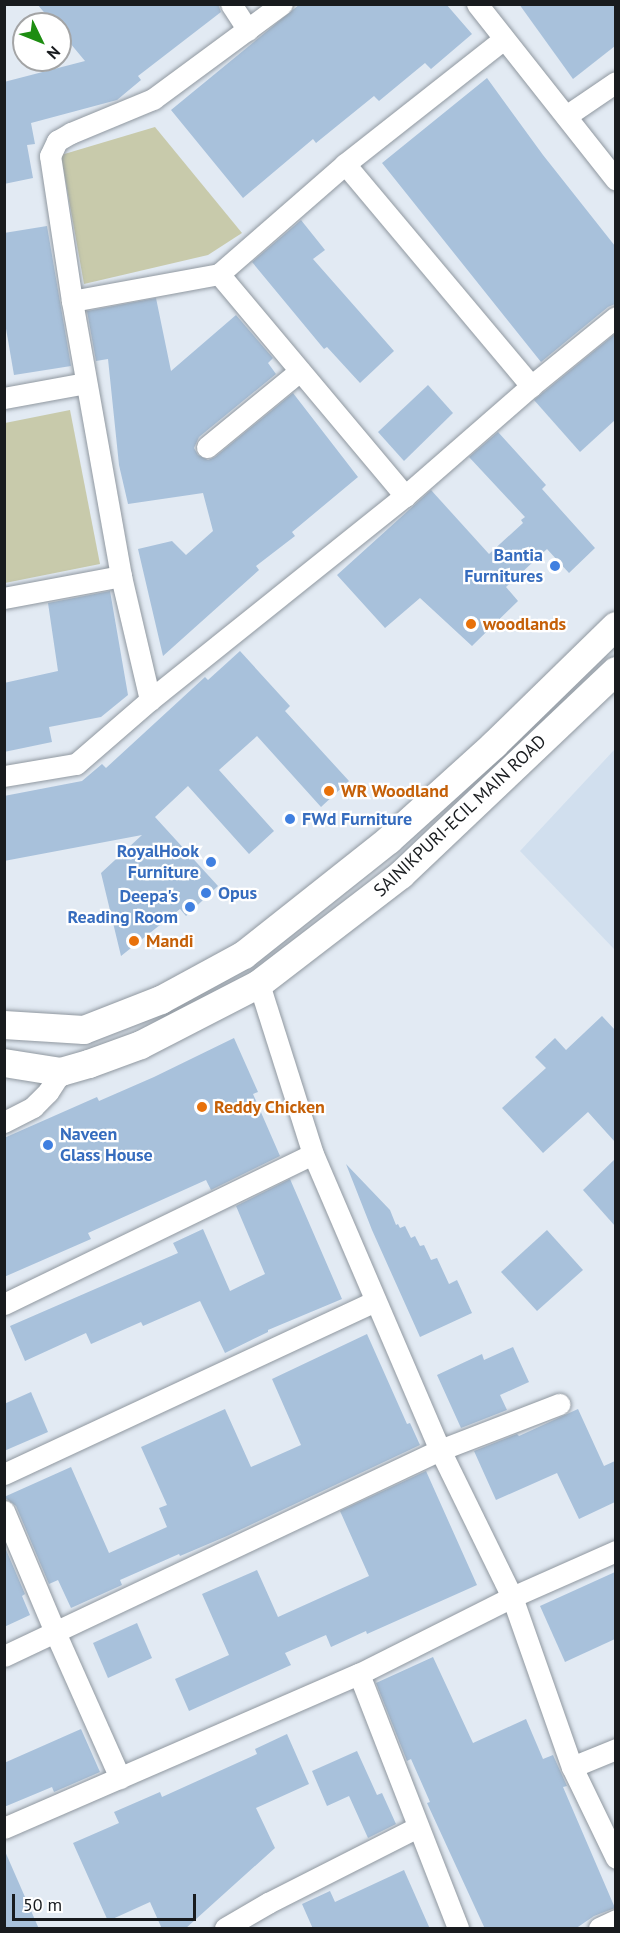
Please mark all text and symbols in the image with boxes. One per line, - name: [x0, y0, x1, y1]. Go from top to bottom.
- north arrow: [12, 12, 72, 72]
- text: N: [43, 42, 65, 64]
- place label: Bantia Furnitures: [464, 545, 543, 588]
- marker: Bantia Furnitures: [548, 559, 562, 573]
- place label: woodlands: [483, 613, 566, 635]
- marker: woodlands: [464, 617, 478, 631]
- street label: SAINIKPURI-ECIL MAIN ROAD: [369, 730, 551, 902]
- place label: WR Woodland: [341, 780, 449, 802]
- marker: WR Woodland: [322, 784, 336, 798]
- place label: FWd Furniture: [302, 808, 412, 830]
- marker: FWd Furniture: [283, 812, 297, 826]
- place label: RoyalHook Furniture: [117, 841, 199, 884]
- marker: RoyalHook Furniture: [204, 855, 218, 869]
- place label: Opus: [218, 882, 257, 904]
- place label: Deepa's Reading Room: [68, 886, 178, 928]
- marker: Opus: [199, 886, 213, 900]
- marker: Deepa's Reading Room: [183, 900, 197, 914]
- place label: Mandi: [146, 930, 194, 952]
- marker: Mandi: [127, 934, 141, 948]
- place label: Reddy Chicken: [214, 1096, 326, 1118]
- marker: Reddy Chicken: [195, 1100, 209, 1114]
- place label: Naveen Glass House: [60, 1124, 153, 1166]
- marker: Naveen Glass House: [41, 1138, 55, 1152]
- scale bar: [15, 1882, 200, 1920]
- text: 50 m: [23, 1893, 62, 1916]

